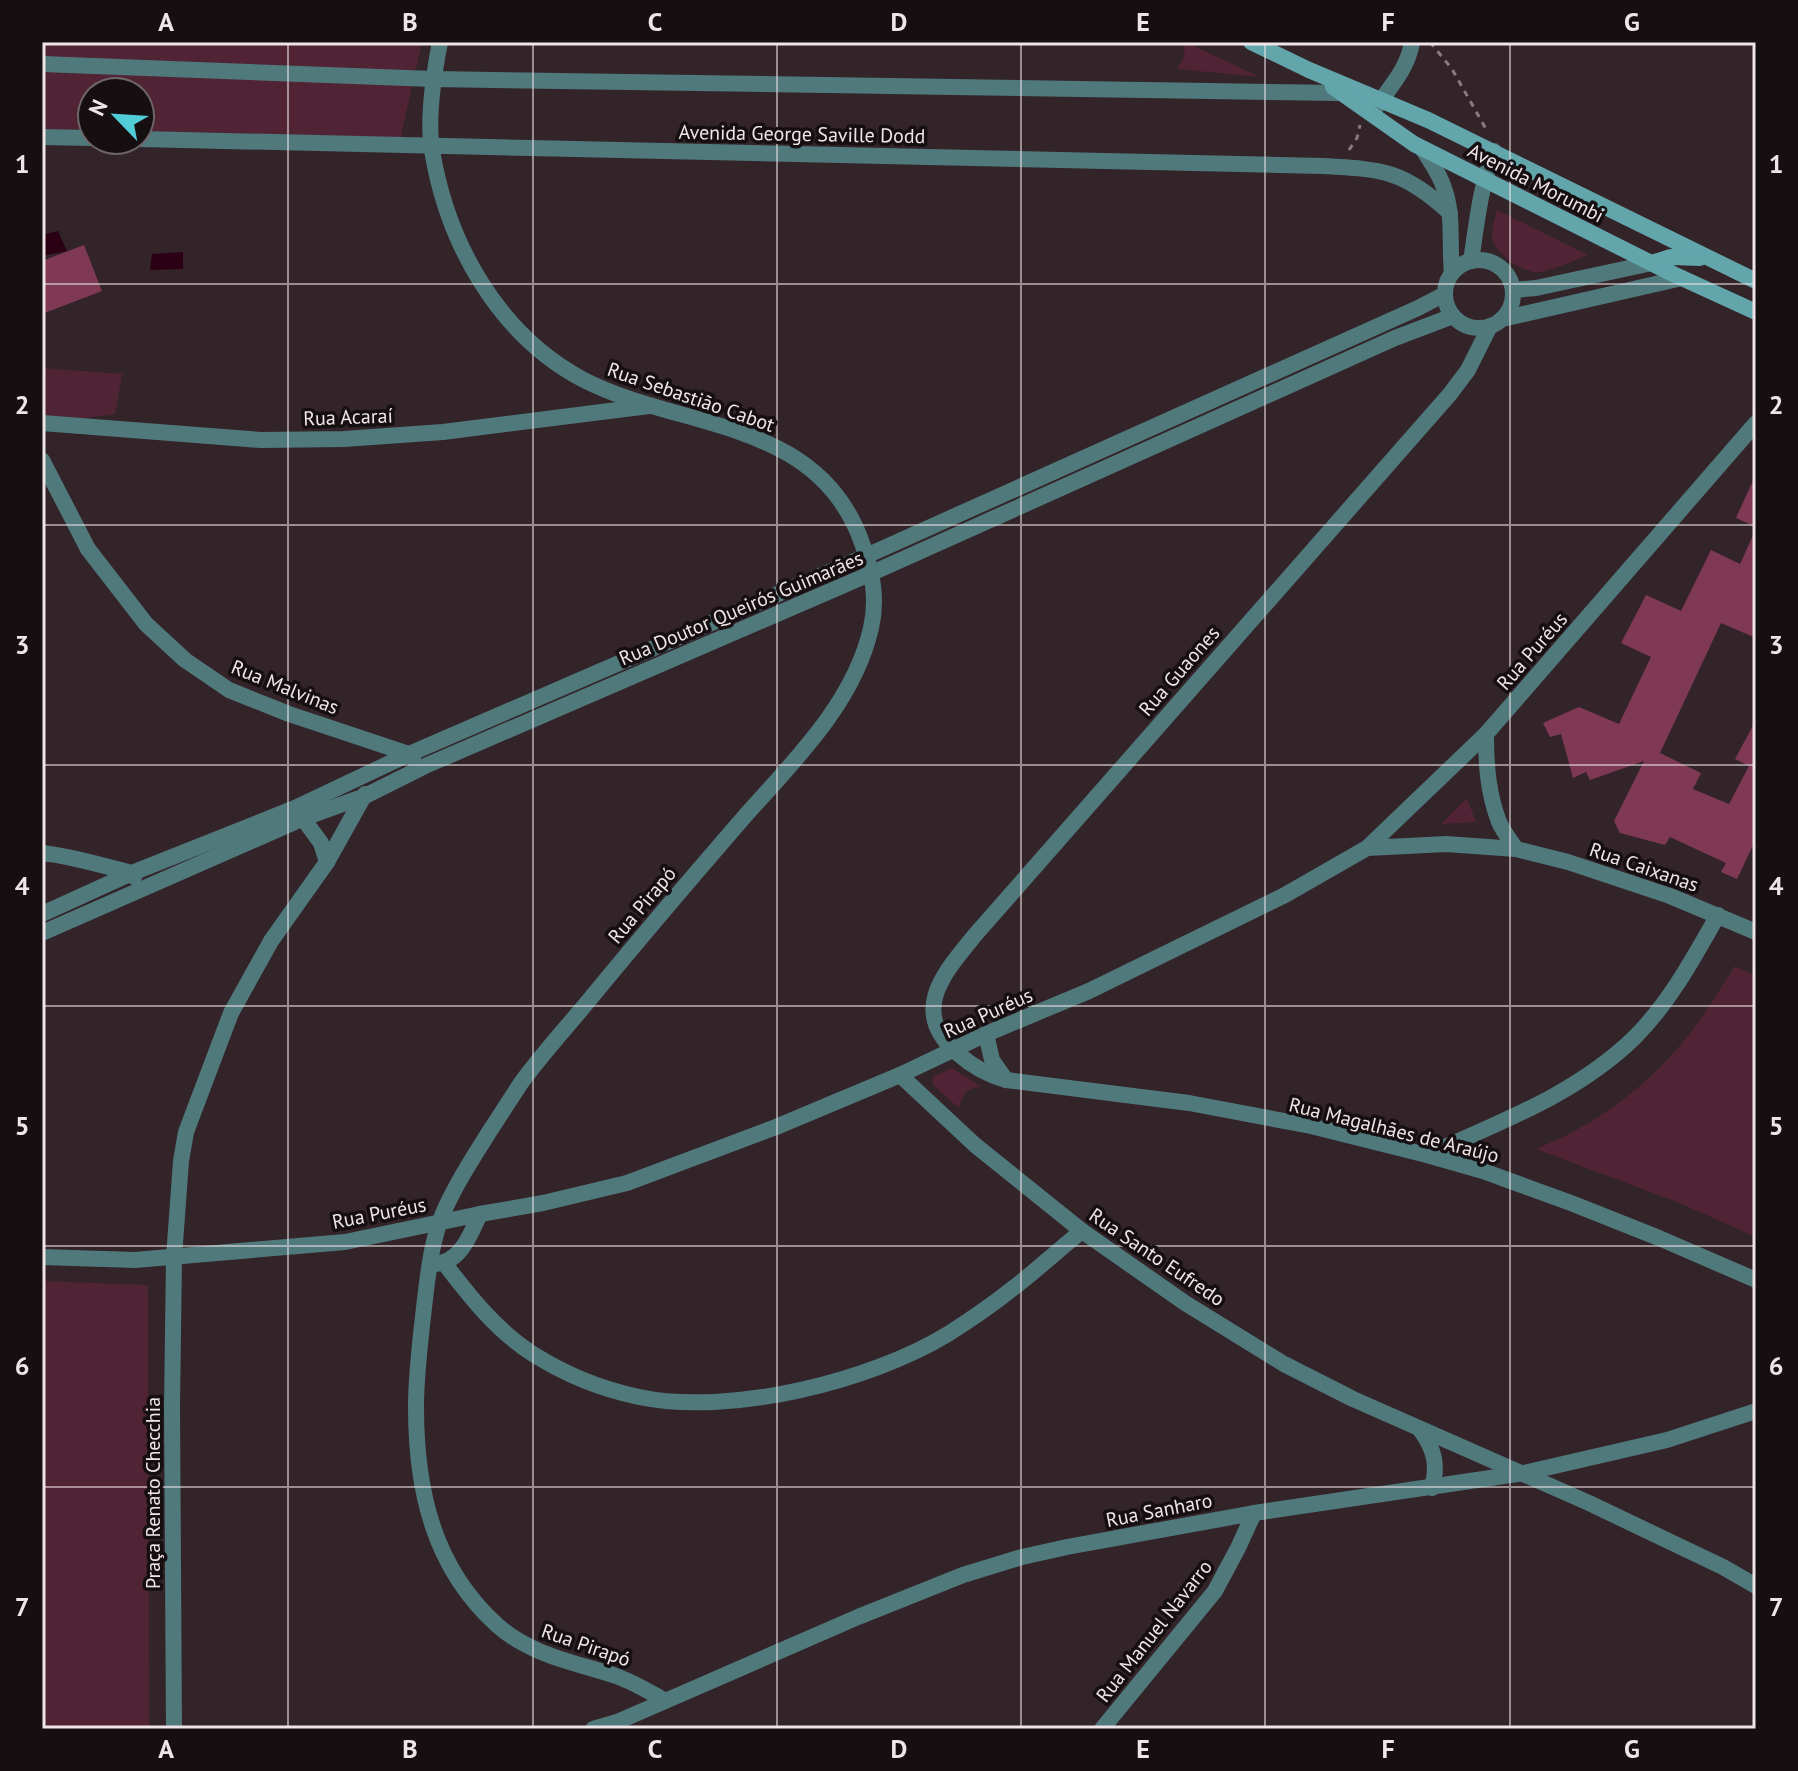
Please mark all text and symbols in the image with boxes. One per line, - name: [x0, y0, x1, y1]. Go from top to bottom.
- text: A: [158, 5, 174, 38]
- text: B: [402, 5, 418, 38]
- text: C: [648, 5, 662, 38]
- text: D: [891, 5, 907, 38]
- text: E: [1136, 5, 1150, 38]
- text: F: [1381, 5, 1395, 38]
- text: G: [1624, 5, 1640, 38]
- north arrow: [76, 76, 156, 156]
- text: N: [82, 95, 114, 120]
- street label: Avenida George Saville Dodd: [678, 119, 926, 149]
- street label: Avenida Morumbi: [1464, 137, 1608, 229]
- text: 1: [15, 147, 29, 180]
- text: 1: [1769, 147, 1783, 180]
- street label: Rua Sebastião Cabot: [604, 356, 778, 438]
- text: 2: [15, 388, 29, 421]
- text: 2: [1769, 388, 1783, 421]
- street label: Rua Acaraí: [303, 402, 393, 432]
- street label: Rua Doutor Queirós Guimarães: [615, 545, 867, 671]
- street label: Rua Puréus: [1491, 607, 1573, 695]
- street label: Rua Guaones: [1133, 621, 1225, 721]
- text: 3: [15, 628, 29, 661]
- text: 3: [1769, 628, 1783, 661]
- street label: Rua Malvinas: [227, 654, 343, 720]
- street label: Rua Caixanas: [1586, 836, 1702, 898]
- street label: Rua Pirapó: [602, 861, 682, 949]
- text: 4: [15, 869, 30, 902]
- text: 4: [1769, 869, 1784, 902]
- street label: Rua Puréus: [939, 982, 1037, 1044]
- street label: Rua Magalhães de Araújo: [1286, 1091, 1502, 1169]
- text: 5: [15, 1109, 29, 1142]
- text: 5: [1769, 1109, 1783, 1142]
- street label: Rua Puréus: [330, 1191, 428, 1235]
- street label: Rua Santo Eufredo: [1084, 1202, 1230, 1312]
- text: 6: [15, 1349, 29, 1382]
- text: 6: [1769, 1349, 1783, 1382]
- street label: Praça Renato Checchia: [140, 1397, 166, 1589]
- street label: Rua Sanharo: [1104, 1487, 1214, 1533]
- street label: Rua Manuel Navarro: [1090, 1555, 1218, 1707]
- text: 7: [15, 1590, 29, 1623]
- text: 7: [1769, 1590, 1783, 1623]
- street label: Rua Pirapó: [538, 1618, 634, 1672]
- text: A: [158, 1732, 174, 1765]
- text: B: [402, 1732, 418, 1765]
- text: C: [648, 1732, 662, 1765]
- text: D: [891, 1732, 907, 1765]
- text: E: [1136, 1732, 1150, 1765]
- text: F: [1381, 1732, 1395, 1765]
- text: G: [1624, 1732, 1640, 1765]

